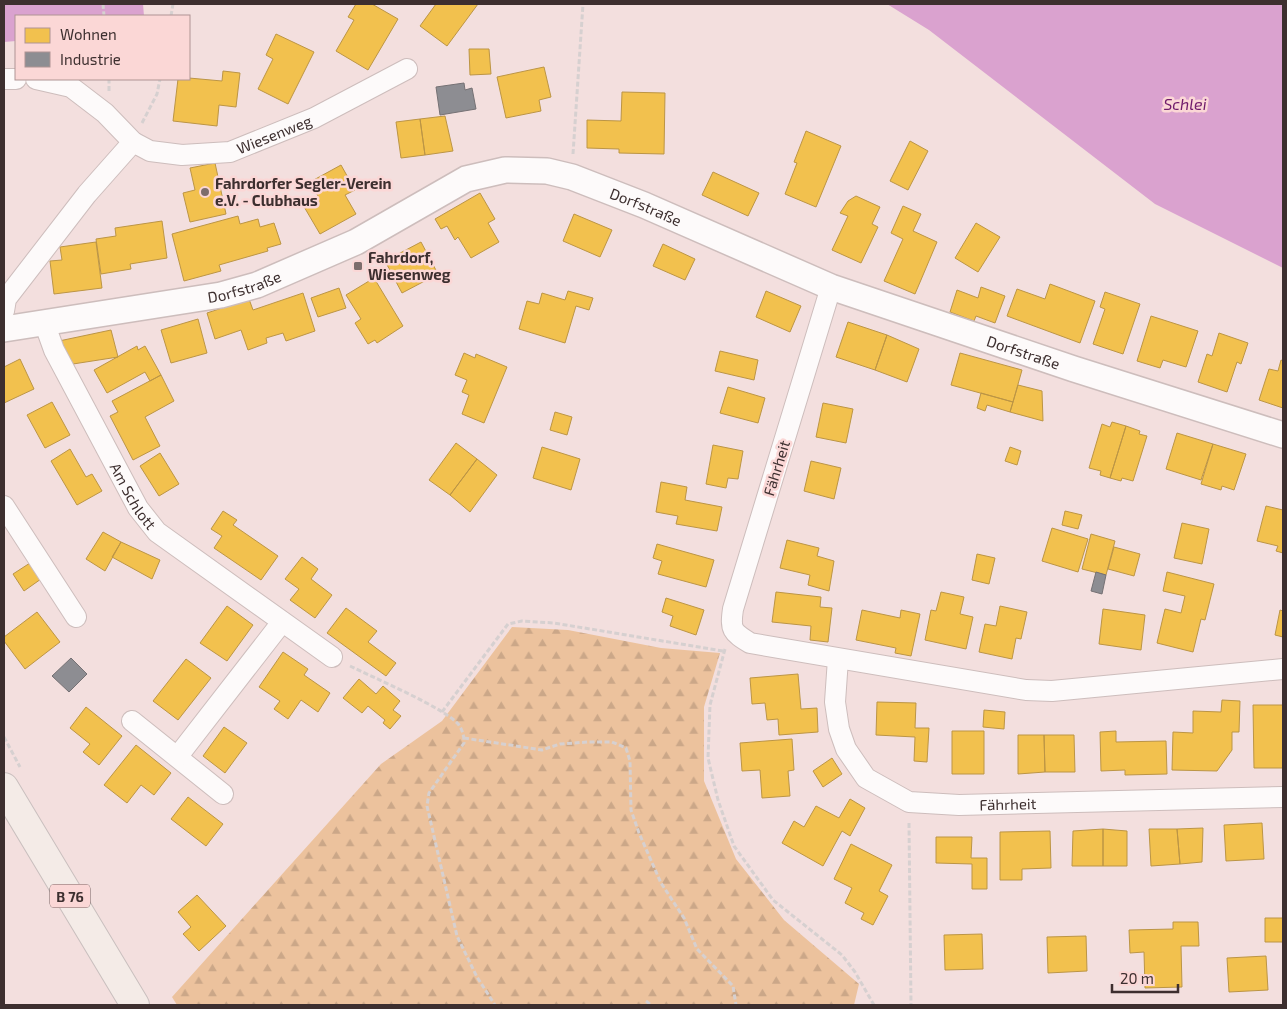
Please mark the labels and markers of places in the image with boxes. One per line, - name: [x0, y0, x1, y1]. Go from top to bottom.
- place label: Fahrdorfer Segler-Verein e.V. - Clubhaus: [215, 174, 392, 209]
- marker: Fahrdorfer Segler-Verein e.V. - Clubhaus: [199, 186, 211, 198]
- place label: Fahrdorf, Wiesenweg: [368, 248, 451, 283]
- marker: Fahrdorf, Wiesenweg: [352, 260, 364, 272]

